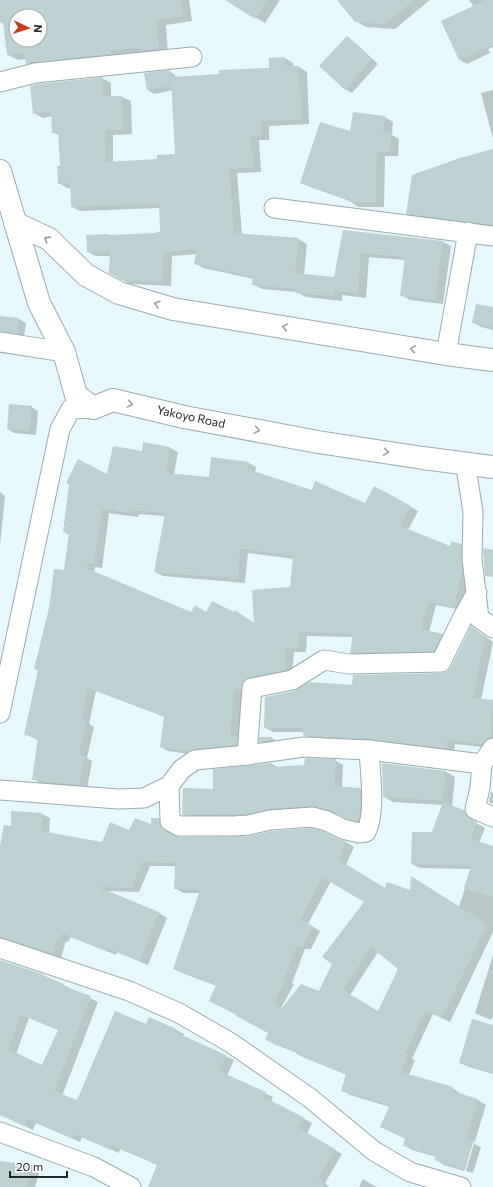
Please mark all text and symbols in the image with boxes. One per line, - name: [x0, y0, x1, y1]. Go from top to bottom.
- north arrow: [8, 8, 48, 48]
- text: N: [32, 24, 45, 33]
- one-way arrow: [44, 236, 51, 244]
- one-way arrow: [154, 300, 161, 309]
- one-way arrow: [281, 323, 288, 332]
- one-way arrow: [410, 345, 416, 354]
- one-way arrow: [127, 400, 133, 408]
- street label: Yakoyo Road: [156, 402, 227, 430]
- one-way arrow: [254, 426, 261, 434]
- one-way arrow: [382, 447, 389, 456]
- scale bar: [10, 1153, 67, 1179]
- text: 20 m: [16, 1159, 43, 1173]

